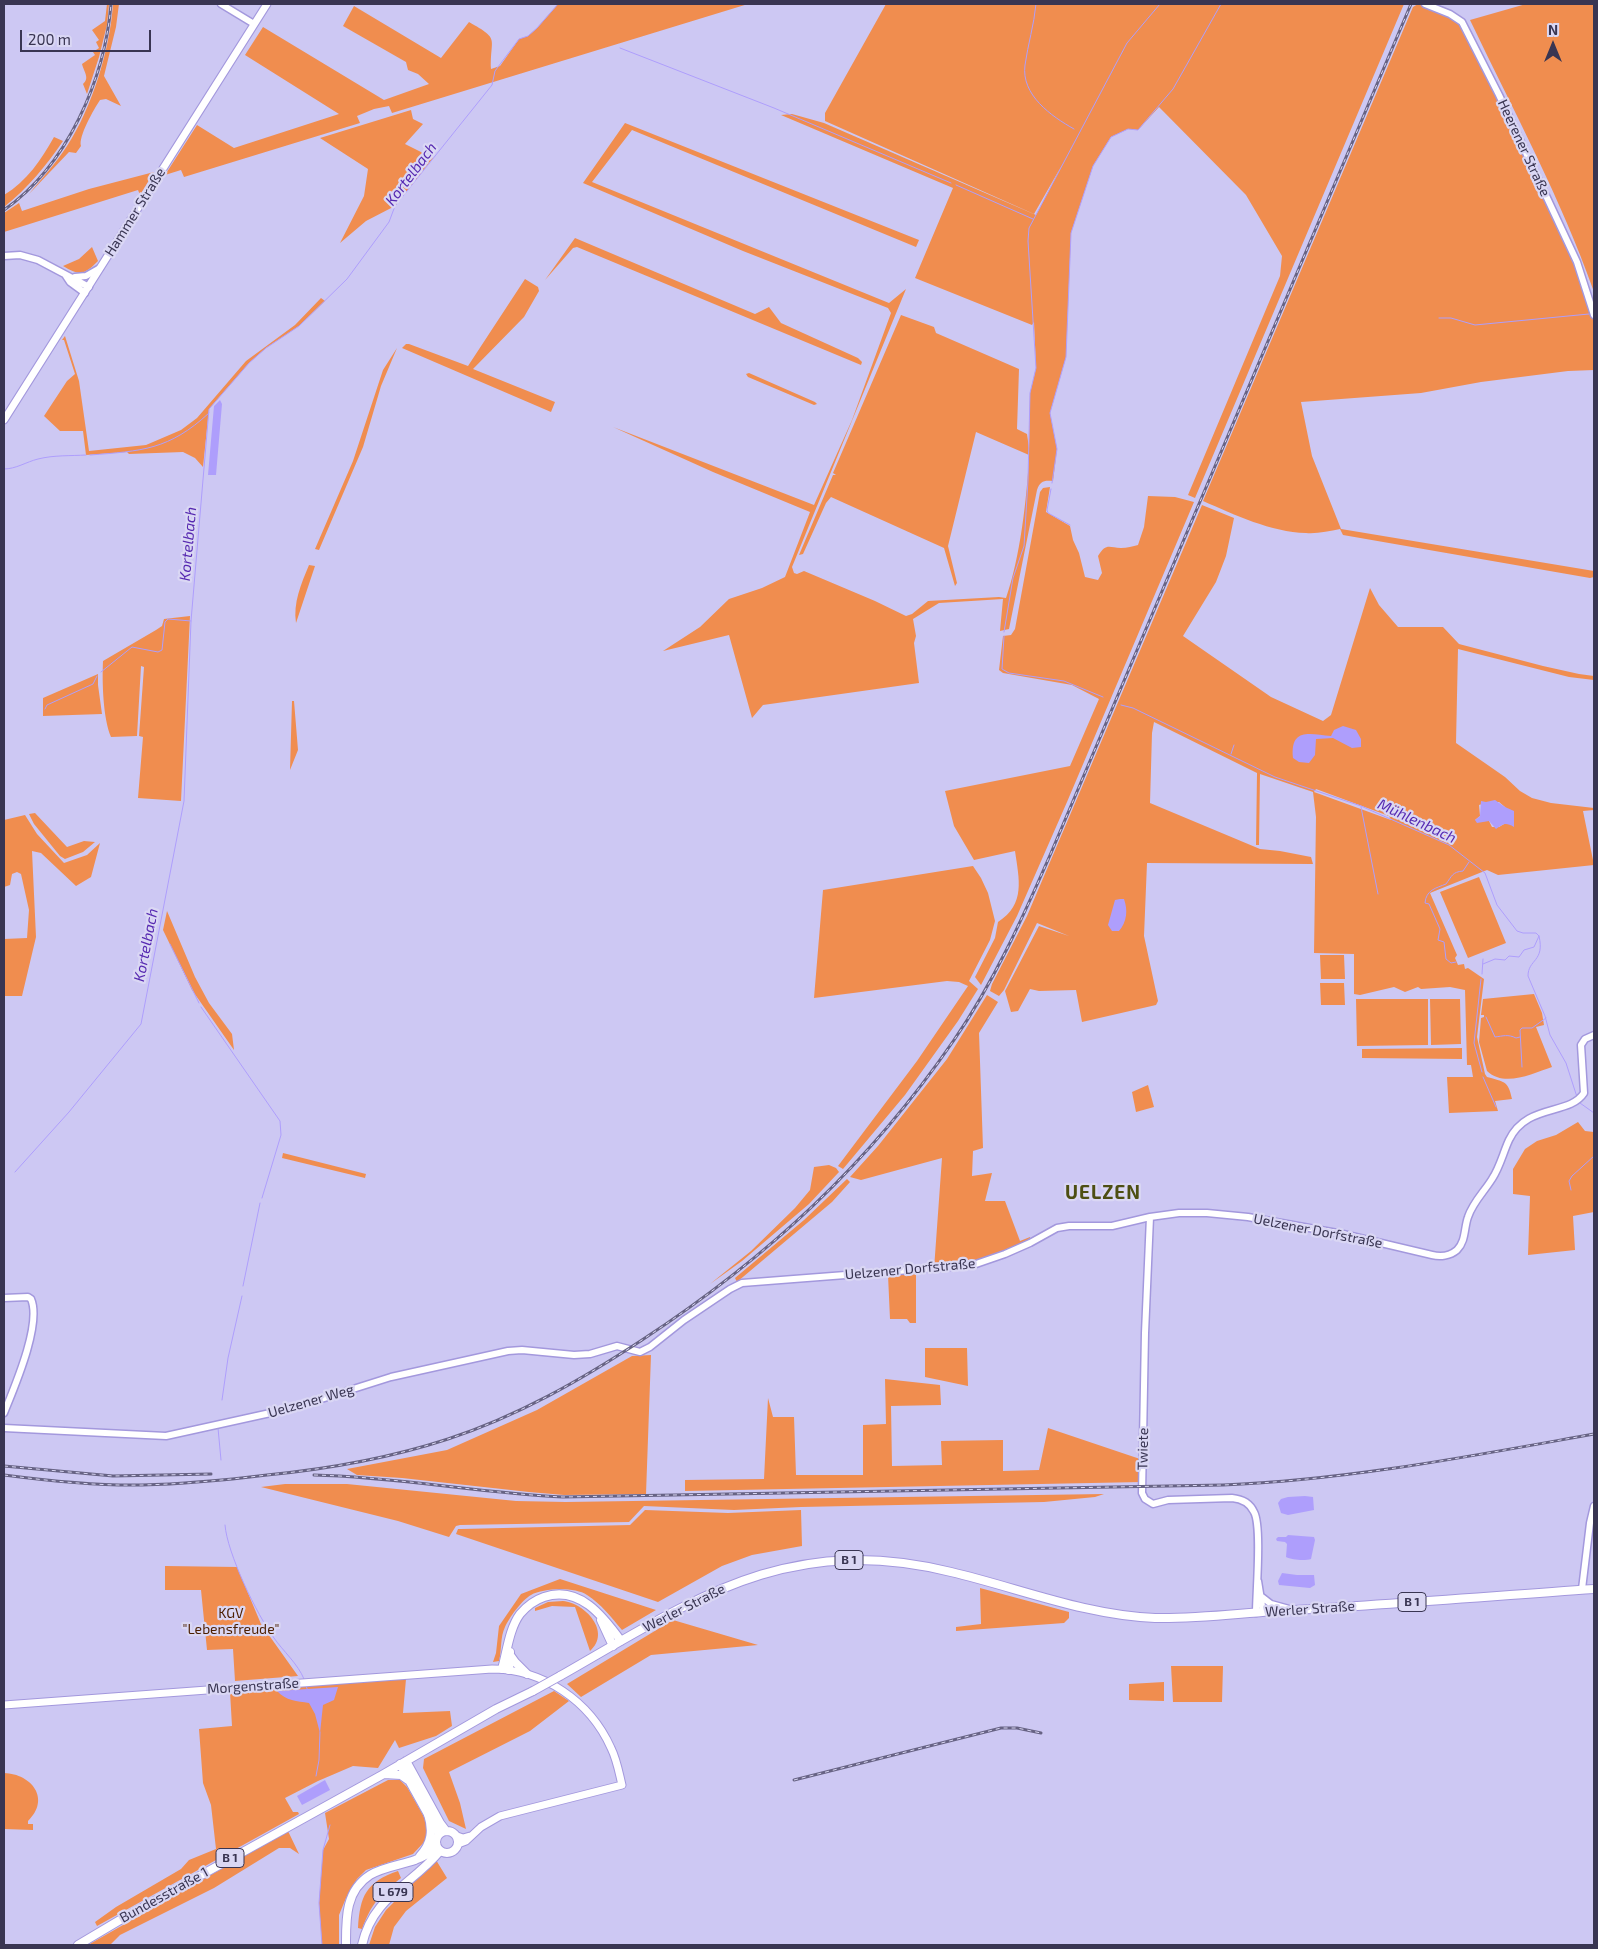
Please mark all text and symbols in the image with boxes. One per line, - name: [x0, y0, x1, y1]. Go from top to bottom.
- scale bar: [22, 20, 154, 52]
- north arrow: [1528, 20, 1578, 70]
- text: N: [1548, 21, 1558, 38]
- text: 200 m: [28, 30, 71, 48]
- street label: Heerener Straße: [1494, 97, 1554, 199]
- water label: Kortelbach: [381, 139, 441, 209]
- street label: Hammer Straße: [101, 165, 169, 259]
- water label: Kortelbach: [176, 506, 200, 582]
- water label: Mühlenbach: [1375, 795, 1459, 847]
- water label: Kortelbach: [130, 907, 162, 983]
- district label: UELZEN: [1064, 1182, 1142, 1204]
- street label: Uelzener Dorfstraße: [1252, 1210, 1384, 1252]
- street label: Uelzener Dorfstraße: [844, 1255, 976, 1283]
- street label: Uelzener Weg: [266, 1381, 356, 1421]
- street label: Twiete: [1134, 1428, 1152, 1470]
- road number: B 1: [835, 1550, 863, 1570]
- street label: Werler Straße: [640, 1580, 728, 1636]
- road number: B 1: [1398, 1592, 1426, 1611]
- street label: Werler Straße: [1265, 1597, 1355, 1621]
- park label: KGV "Lebensfreude": [182, 1605, 280, 1638]
- street label: Morgenstraße: [207, 1674, 299, 1698]
- road number: B 1: [216, 1849, 244, 1868]
- street label: Bundesstraße 1: [117, 1864, 211, 1926]
- road number: L 679: [373, 1882, 413, 1901]

